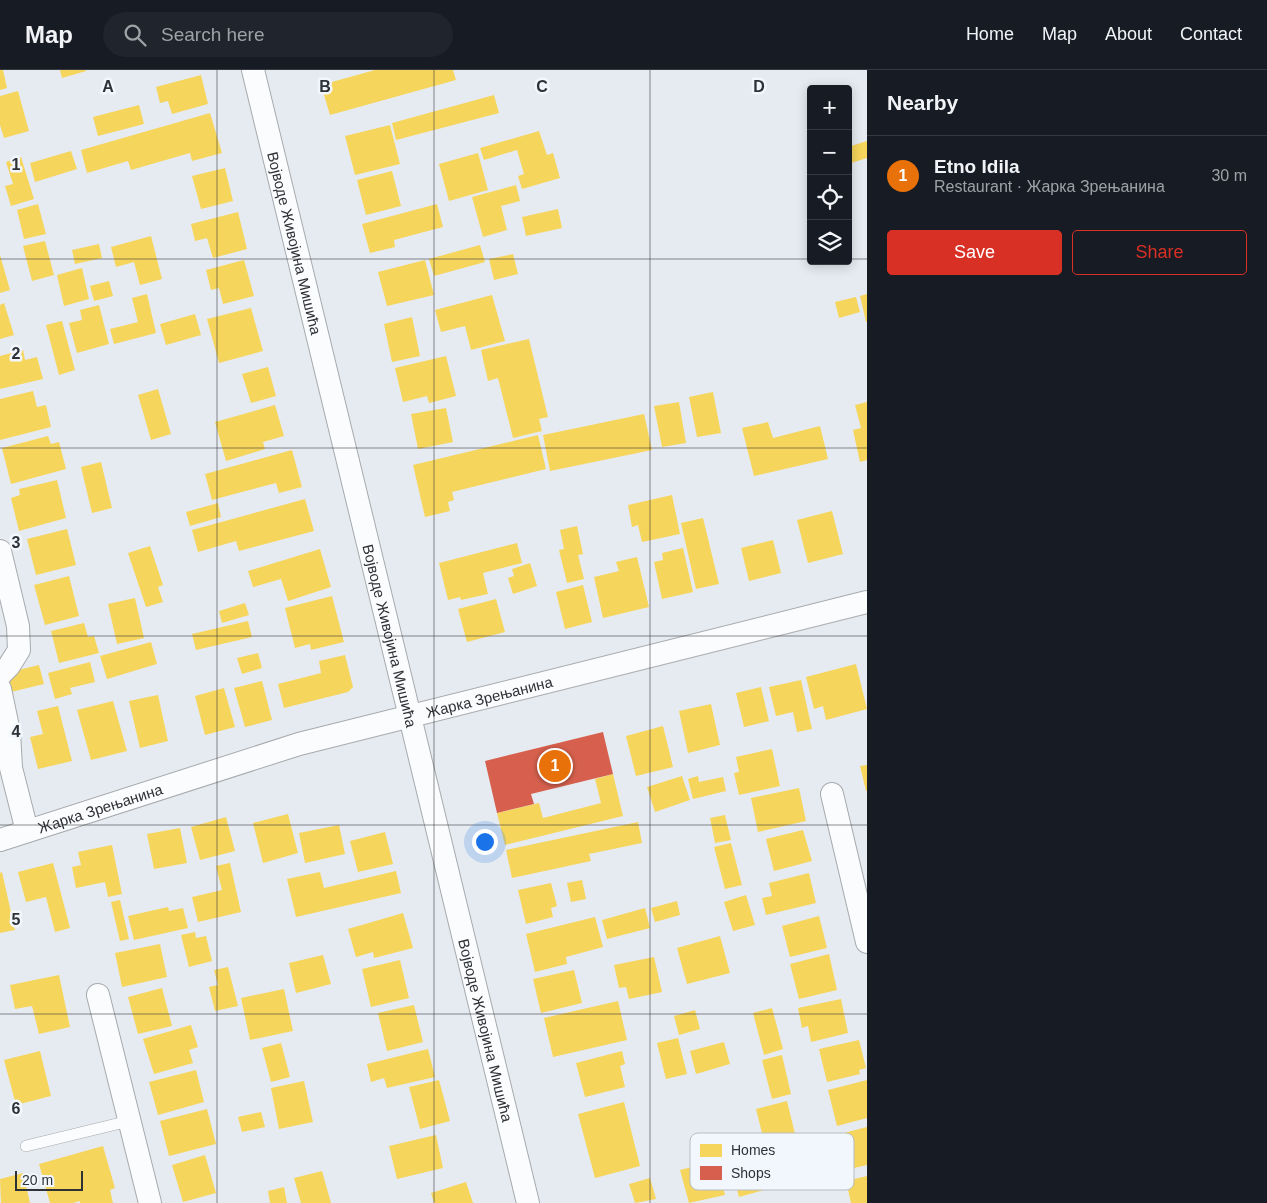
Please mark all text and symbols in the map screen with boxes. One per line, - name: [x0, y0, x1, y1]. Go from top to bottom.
- search box: [103, 12, 453, 57]
- text: Map: [25, 21, 73, 48]
- icon: search: [121, 21, 149, 49]
- text: Search here: [161, 24, 265, 45]
- text: Home: [966, 24, 1014, 44]
- text: Map: [1042, 24, 1077, 44]
- text: About: [1105, 24, 1152, 44]
- text: Contact: [1180, 24, 1242, 44]
- text: A: [102, 78, 114, 95]
- text: B: [319, 78, 331, 95]
- text: C: [536, 78, 548, 95]
- text: D: [753, 78, 765, 95]
- map controls: [807, 85, 852, 265]
- button: +: [807, 85, 852, 130]
- text: Nearby: [887, 91, 958, 114]
- button: −: [807, 130, 852, 175]
- street label: Војводе Живојина Мишића: [265, 150, 326, 337]
- text: 1: [12, 156, 21, 173]
- text: Etno Idila: [934, 156, 1020, 177]
- text: 1: [899, 167, 907, 184]
- text: 30 m: [1211, 167, 1247, 184]
- button: locate: [807, 175, 852, 220]
- text: Restaurant · Жарка Зрењанина: [934, 178, 1165, 195]
- button: layers: [807, 220, 852, 265]
- button: Save: [887, 230, 1062, 275]
- button: Share: [1072, 230, 1247, 275]
- text: 2: [12, 345, 21, 362]
- text: 3: [12, 534, 21, 551]
- street label: Војводе Живојина Мишића: [360, 542, 421, 729]
- street label: Жарка Зрењанина: [424, 672, 555, 720]
- text: 4: [12, 723, 21, 740]
- pin: 1: [539, 747, 571, 785]
- street label: Жарка Зрењанина: [36, 780, 165, 836]
- your location: [472, 829, 498, 855]
- text: 5: [12, 911, 21, 928]
- street label: Војводе Живојина Мишића: [456, 937, 517, 1124]
- text: 6: [12, 1100, 21, 1117]
- legend: [690, 1133, 854, 1190]
- text: Homes: [731, 1142, 775, 1158]
- text: Shops: [731, 1165, 771, 1181]
- scale bar: [15, 1168, 82, 1191]
- text: 20 m: [22, 1172, 53, 1188]

